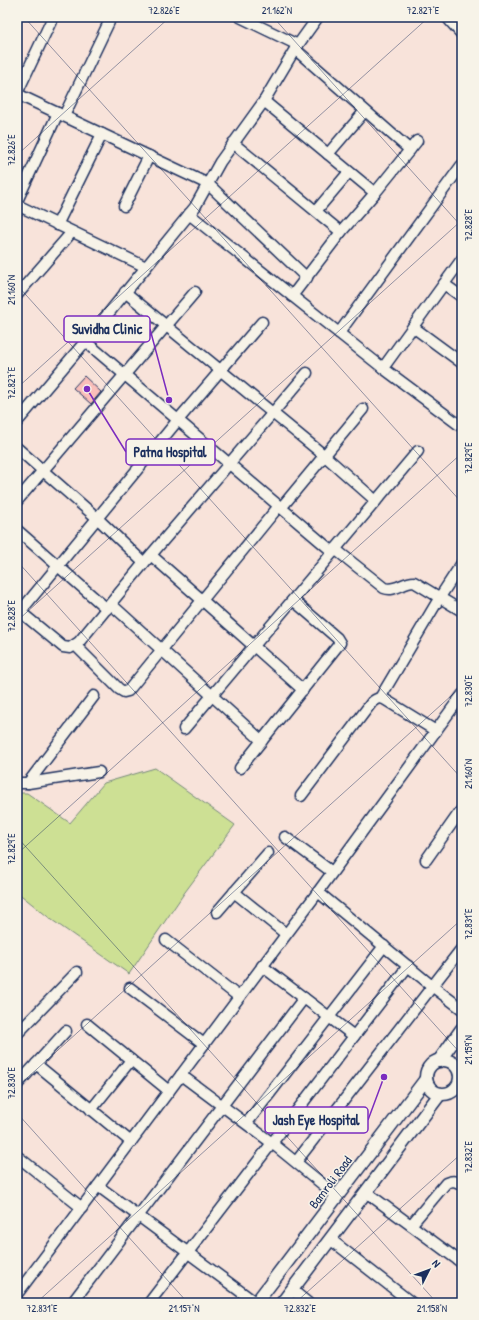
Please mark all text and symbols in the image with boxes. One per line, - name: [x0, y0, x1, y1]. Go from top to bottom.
- text: 72.826°E: [148, 4, 180, 17]
- text: 21.162°N: [262, 4, 292, 17]
- text: 72.827°E: [407, 4, 440, 17]
- text: 72.826°E: [5, 134, 18, 166]
- text: 72.828°E: [462, 208, 475, 241]
- text: 21.160°N: [5, 275, 18, 305]
- callout: Suvidha Clinic: [64, 316, 150, 342]
- text: Suvidha Clinic: [72, 319, 143, 338]
- text: 72.827°E: [5, 366, 18, 399]
- callout: Patna Hospital: [126, 439, 215, 465]
- text: Patna Hospital: [134, 442, 207, 463]
- text: 72.829°E: [462, 442, 475, 474]
- text: 72.828°E: [5, 599, 18, 632]
- text: 72.830°E: [462, 675, 475, 707]
- text: 21.160°N: [462, 759, 475, 789]
- text: 72.829°E: [5, 833, 18, 865]
- text: 72.831°E: [462, 908, 475, 939]
- text: 21.159°N: [462, 1035, 475, 1065]
- text: 72.830°E: [5, 1067, 18, 1099]
- callout: Jash Eye Hospital: [265, 1107, 368, 1133]
- text: Jash Eye Hospital: [273, 1110, 360, 1131]
- text: 72.832°E: [462, 1140, 475, 1173]
- street label: Bamroli Road: [304, 1152, 356, 1212]
- north arrow: [409, 1250, 449, 1290]
- text: N: [429, 1256, 444, 1270]
- text: 72.831°E: [27, 1302, 58, 1315]
- text: 21.157°N: [169, 1302, 199, 1315]
- text: 72.832°E: [284, 1302, 317, 1315]
- text: 21.158°N: [417, 1302, 447, 1315]

